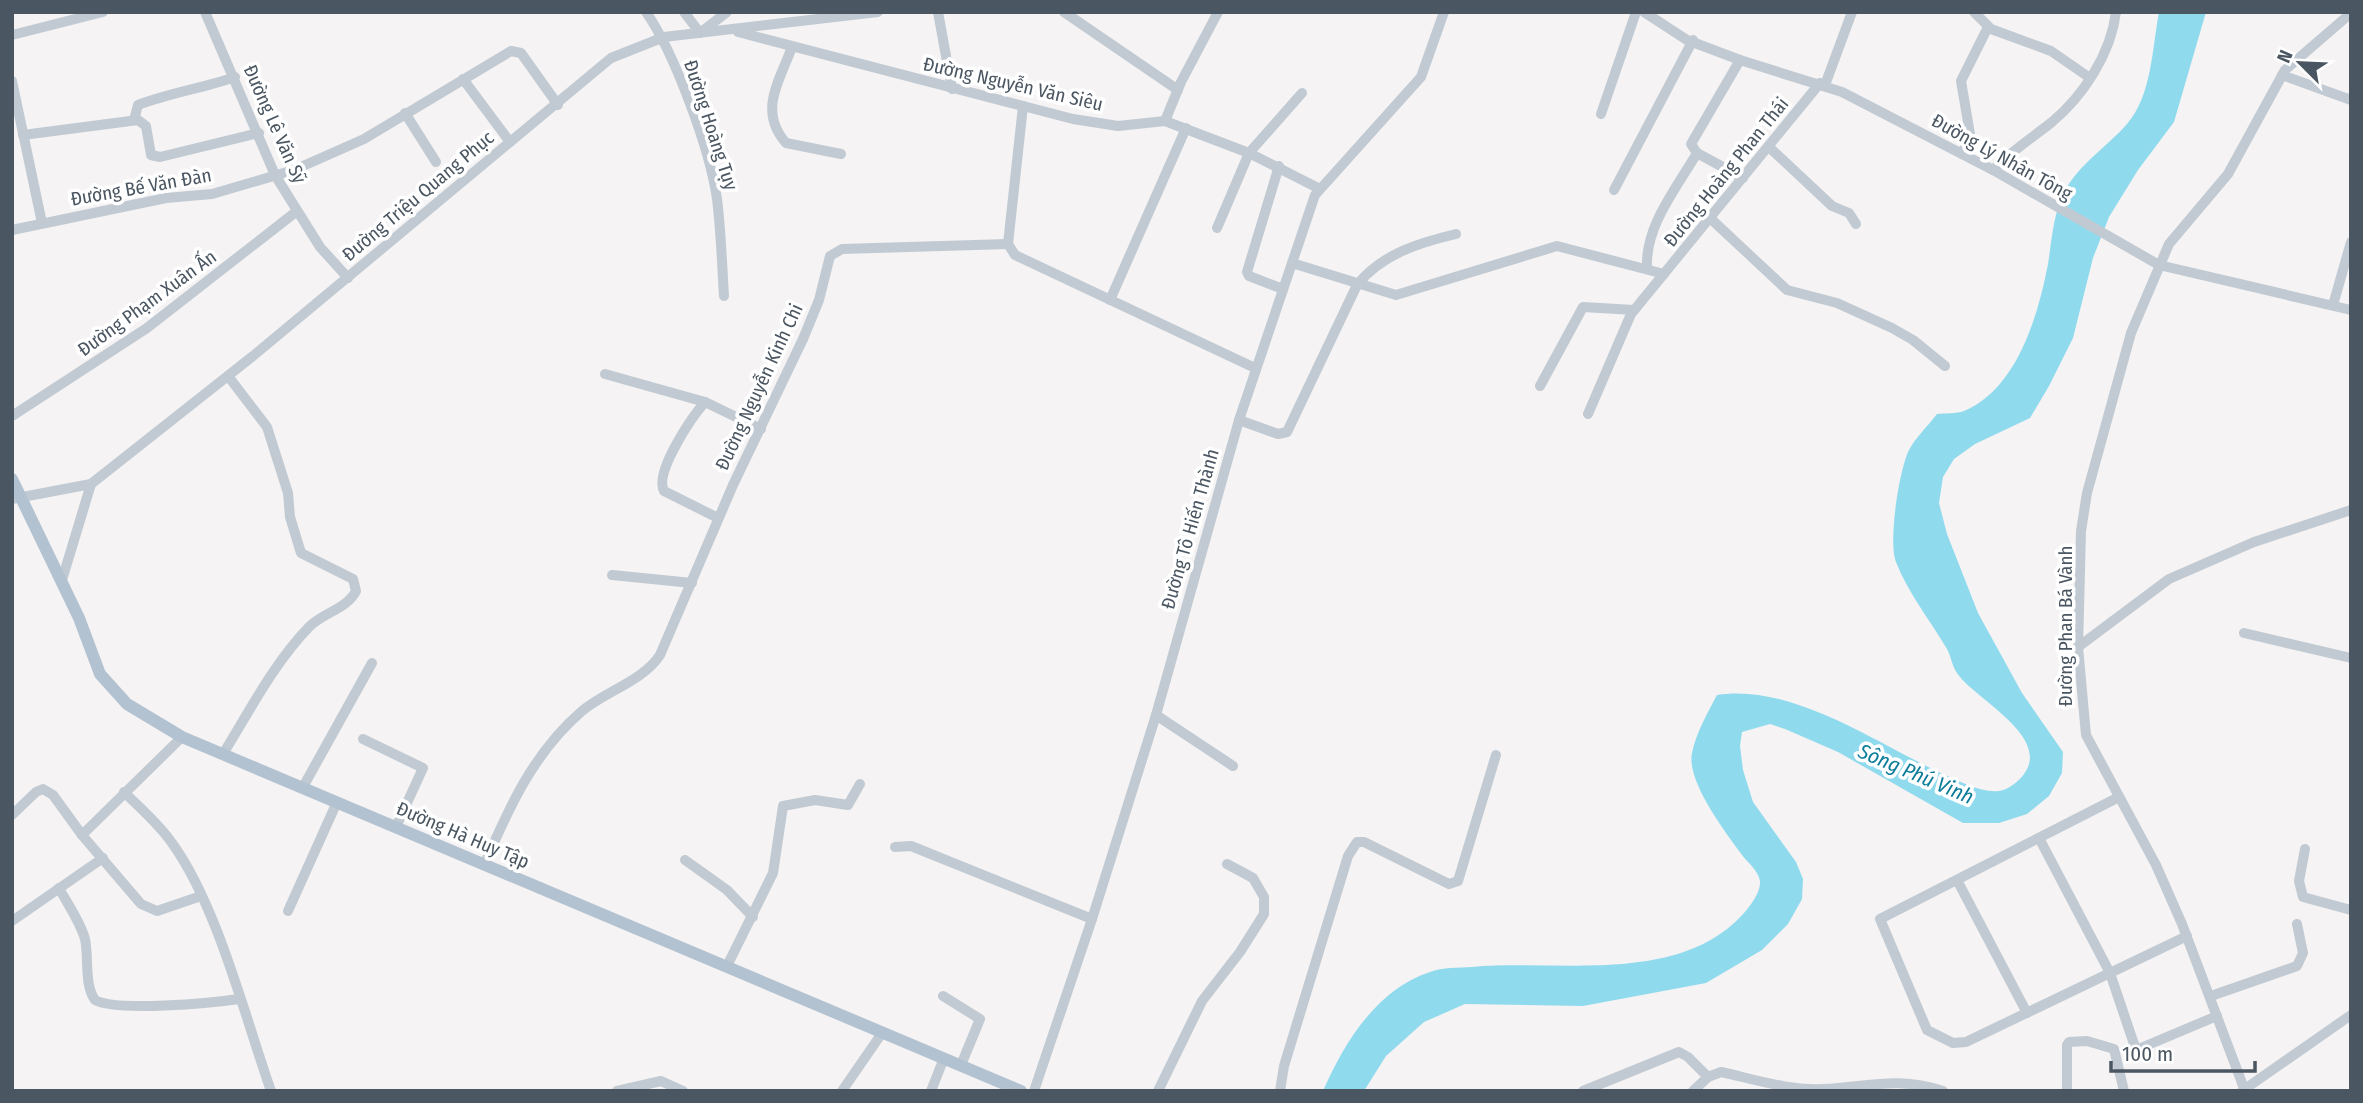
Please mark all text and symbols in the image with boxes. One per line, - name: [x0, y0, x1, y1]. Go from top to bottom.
- north arrow: [2265, 28, 2335, 98]
- text: N: [2272, 46, 2298, 66]
- street label: Đường Nguyễn Văn Siêu: [921, 52, 1105, 116]
- street label: Đường Hoàng Tụy: [679, 57, 743, 194]
- street label: Đường Lê Văn Sỹ: [239, 61, 312, 187]
- street label: Đường Hoàng Phan Thái: [1659, 93, 1793, 251]
- street label: Đường Lý Nhân Tông: [1928, 109, 2076, 205]
- street label: Đường Triệu Quang Phục: [338, 126, 498, 266]
- street label: Đường Bế Văn Đàn: [69, 163, 213, 211]
- street label: Đường Phạm Xuân Ấn: [72, 243, 221, 361]
- street label: Đường Nguyễn Kinh Chi: [710, 300, 808, 474]
- street label: Đường Tô Hiến Thành: [1156, 446, 1224, 612]
- street label: Đường Phan Bá Vành: [2054, 546, 2077, 706]
- water label: Sông Phú Vinh: [1853, 738, 1978, 810]
- street label: Đường Hà Huy Tập: [393, 797, 533, 873]
- scale bar: [2111, 1030, 2254, 1074]
- text: 100 m: [2122, 1041, 2173, 1067]

